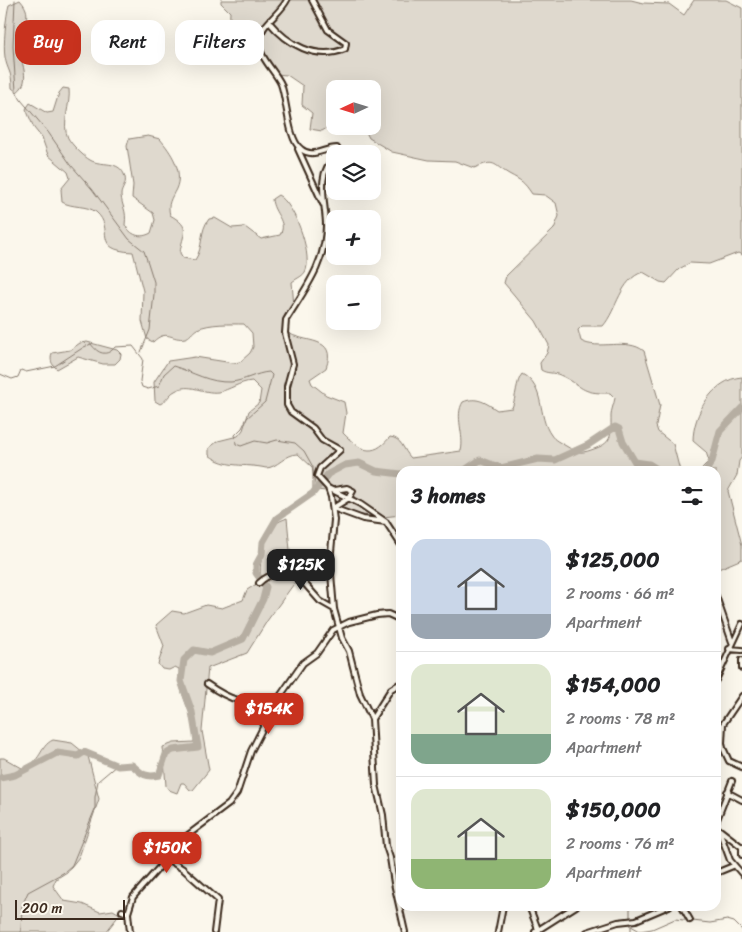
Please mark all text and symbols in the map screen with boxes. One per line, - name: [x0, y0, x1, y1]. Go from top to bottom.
- chip: Buy: [15, 20, 81, 65]
- chip: Rent: [91, 20, 165, 65]
- chip: Filters: [175, 20, 264, 65]
- north arrow: [326, 80, 381, 135]
- map controls: [326, 80, 381, 330]
- button: layers: [326, 145, 381, 200]
- button: +: [326, 210, 381, 265]
- button: −: [326, 275, 381, 330]
- text: 3 homes: [411, 477, 485, 515]
- icon: filters: [678, 482, 706, 510]
- text: $125,000: [566, 541, 660, 579]
- pin: $125K: [266, 548, 336, 591]
- text: $125K: [278, 550, 324, 579]
- icon: home: [451, 559, 511, 619]
- text: 2 rooms · 66 m²: [566, 579, 675, 608]
- text: Apartment: [566, 608, 642, 637]
- text: $154,000: [566, 666, 661, 704]
- icon: home: [451, 684, 511, 744]
- pin: $154K: [234, 692, 304, 735]
- text: $154K: [245, 694, 293, 723]
- text: 2 rooms · 78 m²: [566, 704, 675, 733]
- text: Apartment: [566, 733, 642, 762]
- text: $150,000: [566, 791, 661, 829]
- icon: home: [451, 809, 511, 869]
- text: 2 rooms · 76 m²: [566, 829, 675, 858]
- pin: $150K: [132, 832, 202, 874]
- text: $150K: [143, 833, 191, 862]
- text: Apartment: [566, 858, 642, 887]
- text: 200 m: [22, 896, 62, 921]
- scale bar: [15, 897, 125, 920]

